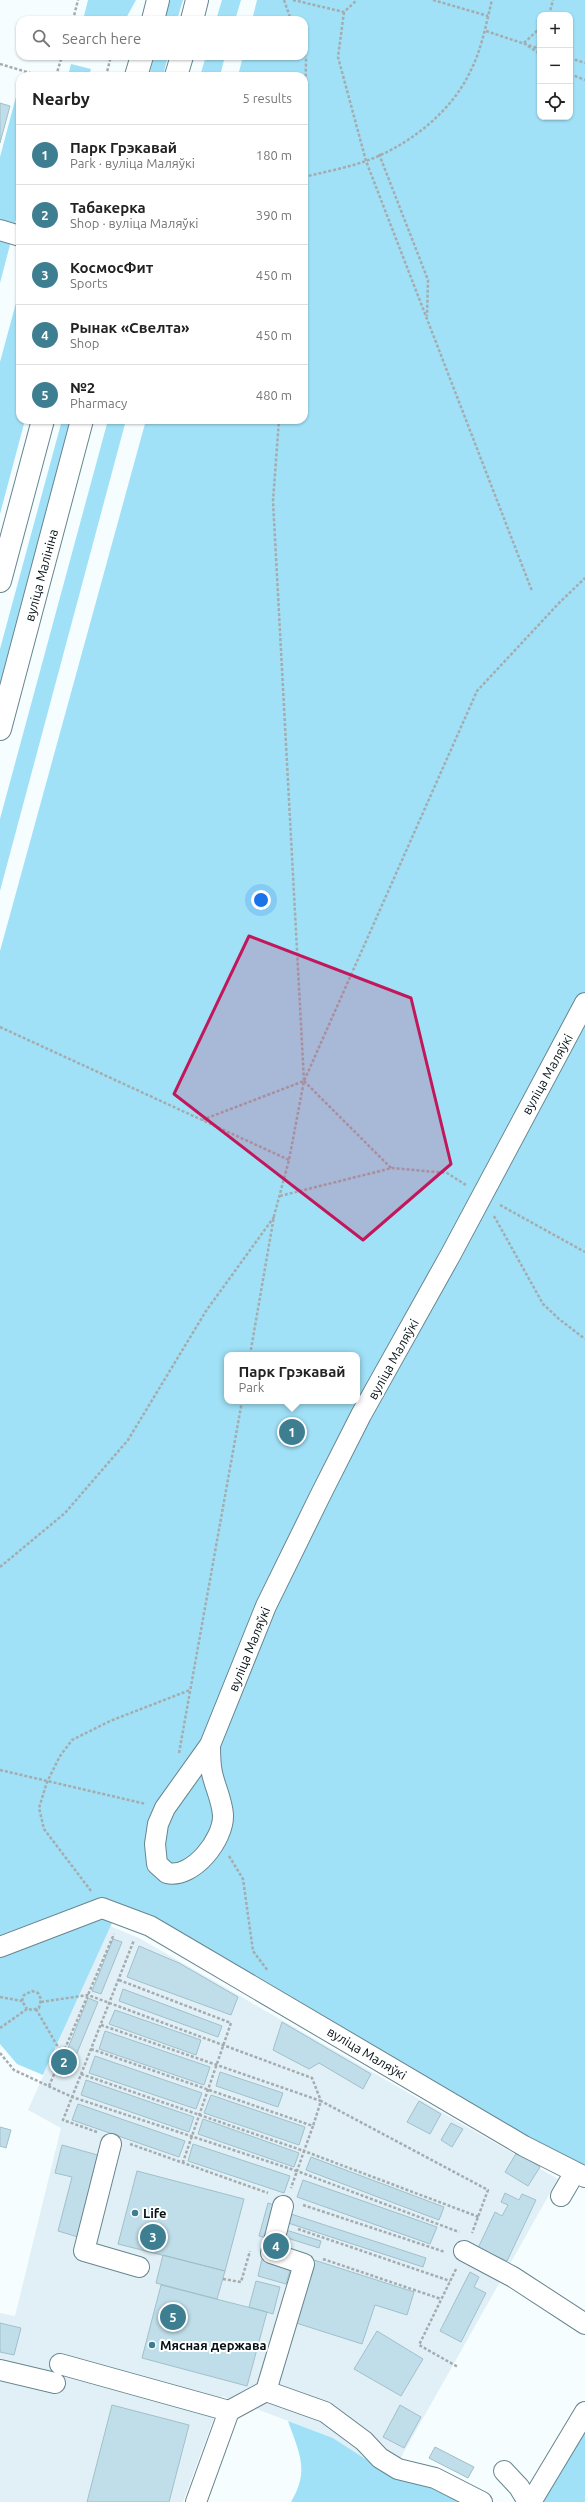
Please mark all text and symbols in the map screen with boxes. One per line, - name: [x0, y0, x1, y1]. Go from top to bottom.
- map controls: [537, 12, 573, 120]
- button: +: [537, 12, 573, 48]
- search box: [16, 16, 308, 60]
- icon: search: [30, 27, 52, 49]
- text: Search here: [62, 30, 141, 47]
- button: −: [537, 48, 573, 84]
- button: locate: [537, 84, 573, 120]
- text: Nearby: [32, 89, 90, 108]
- text: 5 results: [242, 91, 292, 105]
- text: Парк Грэкавай: [70, 139, 177, 156]
- text: 1: [41, 148, 49, 162]
- text: 180 m: [256, 148, 292, 162]
- text: Park · вуліца Маляўкі: [70, 156, 195, 170]
- text: Табакерка: [70, 199, 146, 216]
- text: 2: [41, 208, 49, 222]
- text: 390 m: [256, 208, 292, 222]
- text: Shop · вуліца Маляўкі: [70, 216, 199, 230]
- text: КосмосФит: [70, 259, 153, 276]
- text: 3: [41, 268, 49, 282]
- text: 450 m: [256, 268, 292, 282]
- text: Sports: [70, 276, 108, 290]
- text: Рынак «Свелта»: [70, 319, 190, 336]
- text: 4: [41, 328, 49, 342]
- text: 450 m: [256, 328, 292, 342]
- text: Shop: [70, 336, 99, 350]
- text: №2: [70, 379, 95, 396]
- text: 5: [41, 388, 49, 402]
- text: 480 m: [256, 388, 292, 402]
- text: Pharmacy: [70, 396, 127, 410]
- street label: вуліца Малініна: [22, 527, 60, 623]
- your location: [251, 890, 271, 910]
- street label: вуліца Маляўкі: [519, 1031, 575, 1117]
- street label: вуліца Маляўкі: [365, 1316, 421, 1402]
- popup: [224, 1352, 360, 1404]
- text: Парк Грэкавай: [238, 1363, 346, 1380]
- text: Park: [238, 1380, 264, 1394]
- pin: 1: [279, 1417, 305, 1447]
- street label: вуліца Маляўкі: [226, 1605, 272, 1693]
- street label: вуліца Маляўкі: [325, 2024, 409, 2082]
- pin: 2: [51, 2047, 77, 2077]
- place label: Life: [143, 2206, 167, 2220]
- marker: Life: [130, 2208, 140, 2218]
- pin: 3: [140, 2222, 166, 2252]
- pin: 4: [263, 2231, 289, 2261]
- pin: 5: [160, 2302, 186, 2332]
- place label: Мясная держава: [160, 2338, 267, 2352]
- marker: Мясная держава: [147, 2340, 157, 2350]

